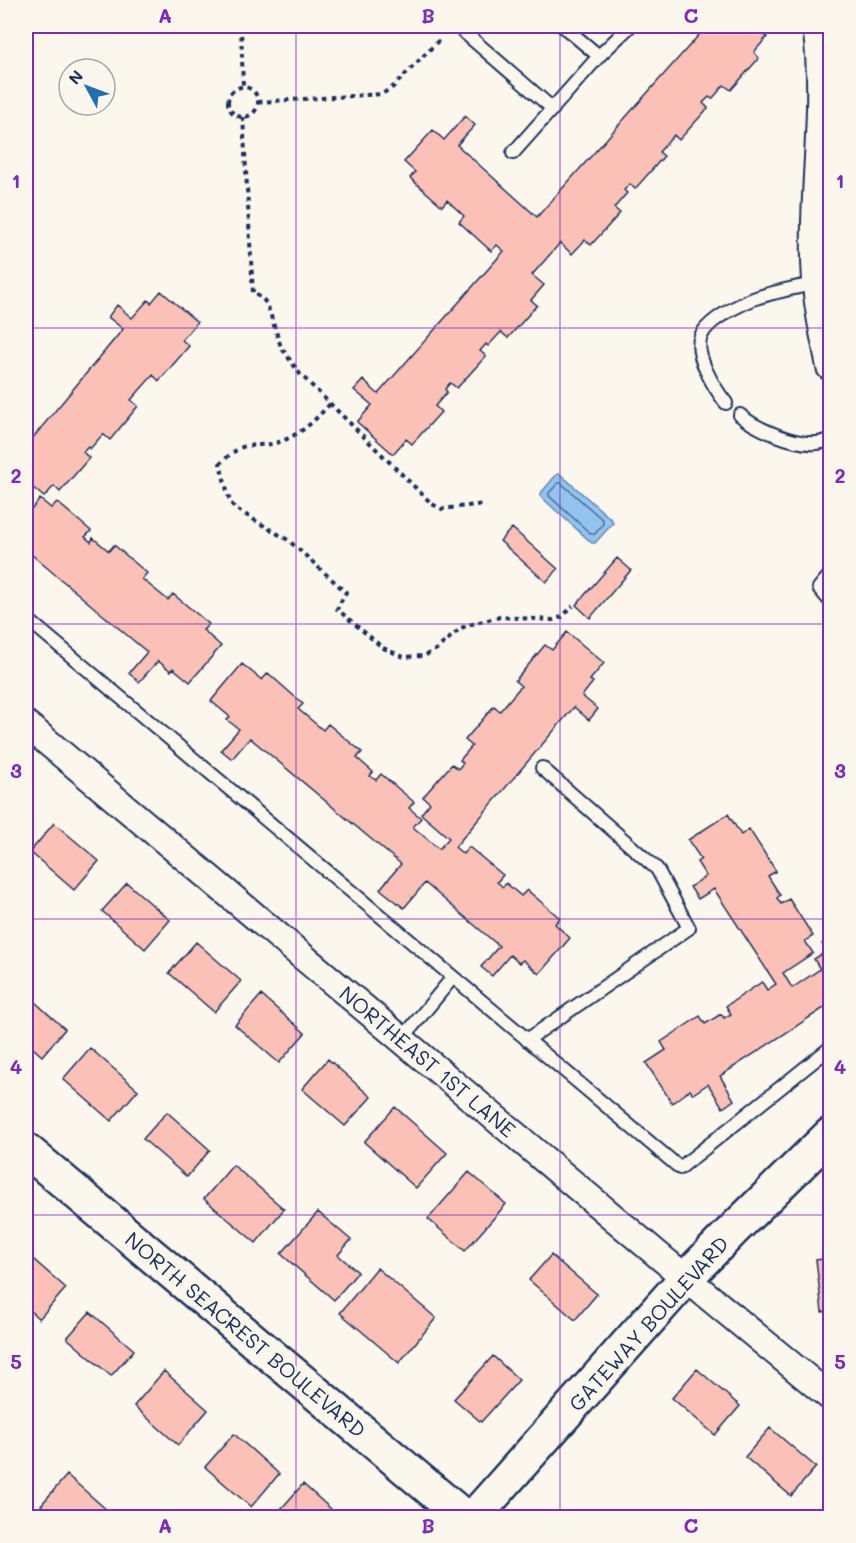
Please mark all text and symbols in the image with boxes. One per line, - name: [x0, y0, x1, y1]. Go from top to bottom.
- text: A: [158, 2, 172, 28]
- text: B: [421, 2, 435, 28]
- text: C: [684, 2, 699, 28]
- north arrow: [57, 57, 117, 117]
- text: N: [63, 65, 87, 88]
- text: 1: [12, 167, 20, 193]
- text: 1: [836, 167, 844, 193]
- text: 2: [10, 462, 22, 488]
- text: 2: [834, 462, 846, 488]
- text: 3: [10, 757, 22, 783]
- text: 3: [834, 757, 846, 783]
- street label: NORTHEAST 1ST LANE: [334, 979, 522, 1143]
- text: 4: [10, 1053, 23, 1079]
- text: 4: [834, 1053, 847, 1079]
- street label: NORTH SEACREST BOULEVARD: [120, 1225, 372, 1443]
- street label: GATEWAY BOULEVARD: [562, 1230, 734, 1416]
- text: 5: [10, 1348, 22, 1374]
- text: 5: [834, 1348, 846, 1374]
- text: A: [158, 1512, 172, 1538]
- text: B: [421, 1512, 435, 1538]
- text: C: [684, 1512, 699, 1538]

